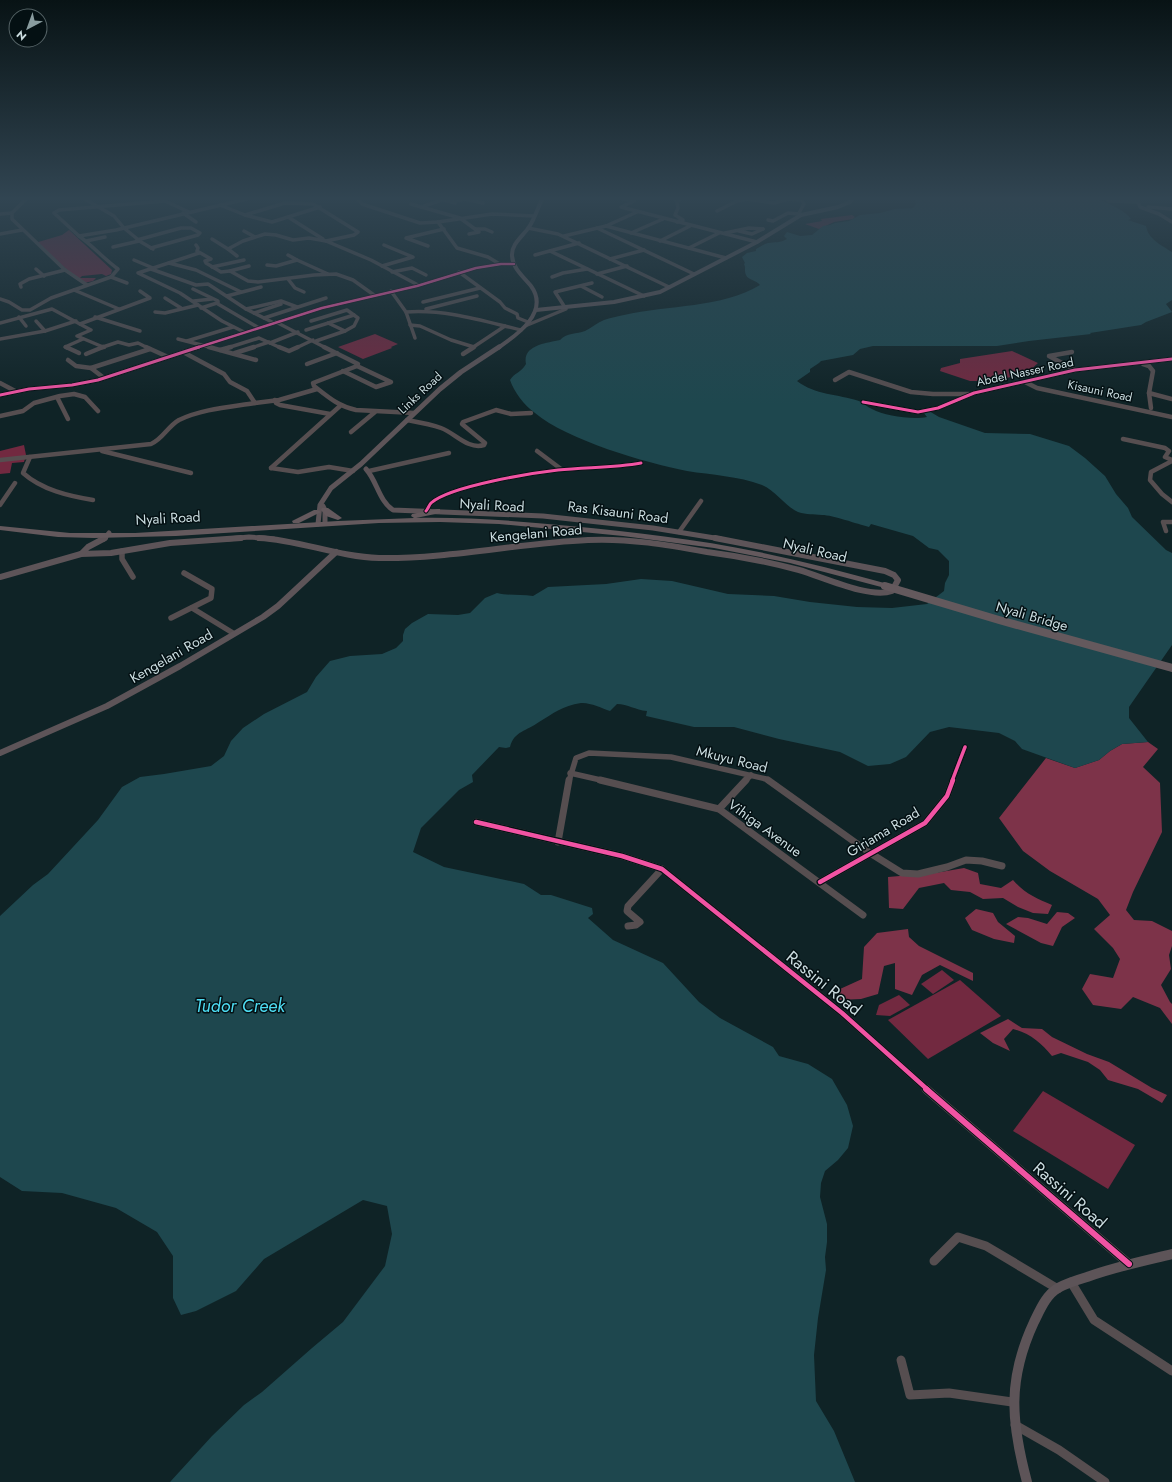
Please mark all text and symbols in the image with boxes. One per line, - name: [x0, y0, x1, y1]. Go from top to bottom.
- north arrow: [8, 8, 48, 48]
- text: N: [13, 27, 30, 44]
- street label: Abdel Nasser Road: [975, 353, 1075, 391]
- street label: Links Road: [394, 368, 446, 418]
- street label: Kisauni Road: [1066, 375, 1134, 407]
- street label: Nyali Road: [459, 493, 525, 517]
- street label: Ras Kisauni Road: [567, 496, 669, 528]
- street label: Nyali Road: [135, 506, 201, 530]
- street label: Kengelani Road: [489, 519, 583, 547]
- street label: Nyali Road: [781, 533, 849, 567]
- street label: Nyali Bridge: [994, 596, 1070, 636]
- street label: Kengelani Road: [126, 624, 216, 688]
- street label: Mkuyu Road: [694, 741, 770, 777]
- street label: Vihiga Avenue: [724, 795, 806, 861]
- street label: Giriama Road: [843, 802, 923, 862]
- street label: Rassini Road: [781, 945, 867, 1021]
- water label: Tudor Creek: [195, 993, 286, 1019]
- street label: Rassini Road: [1028, 1156, 1112, 1234]

